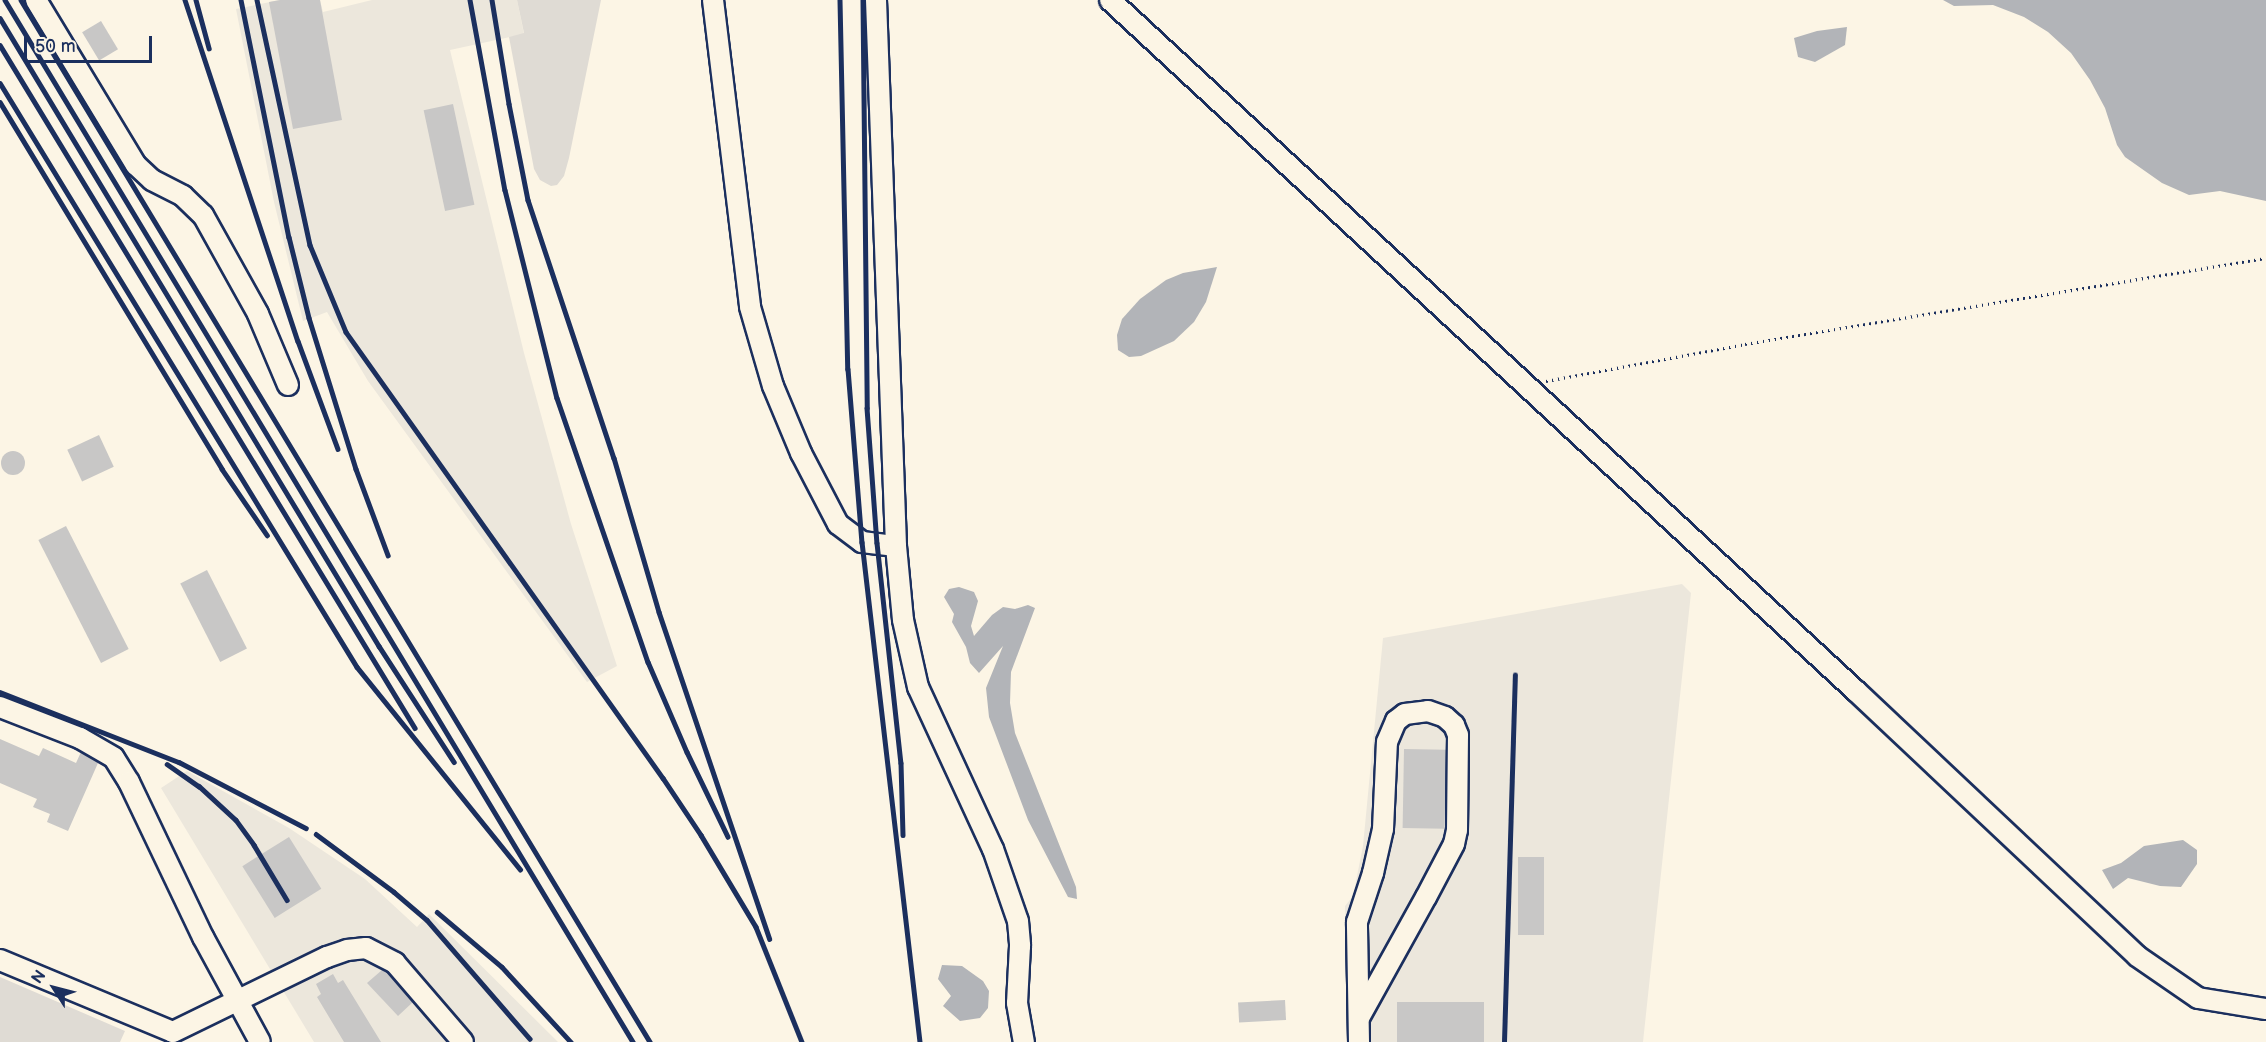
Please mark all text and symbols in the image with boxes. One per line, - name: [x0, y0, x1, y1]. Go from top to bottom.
- scale bar: [27, 24, 154, 62]
- text: 50 m: [35, 36, 76, 57]
- north arrow: [24, 958, 84, 1018]
- text: N: [28, 967, 50, 988]

